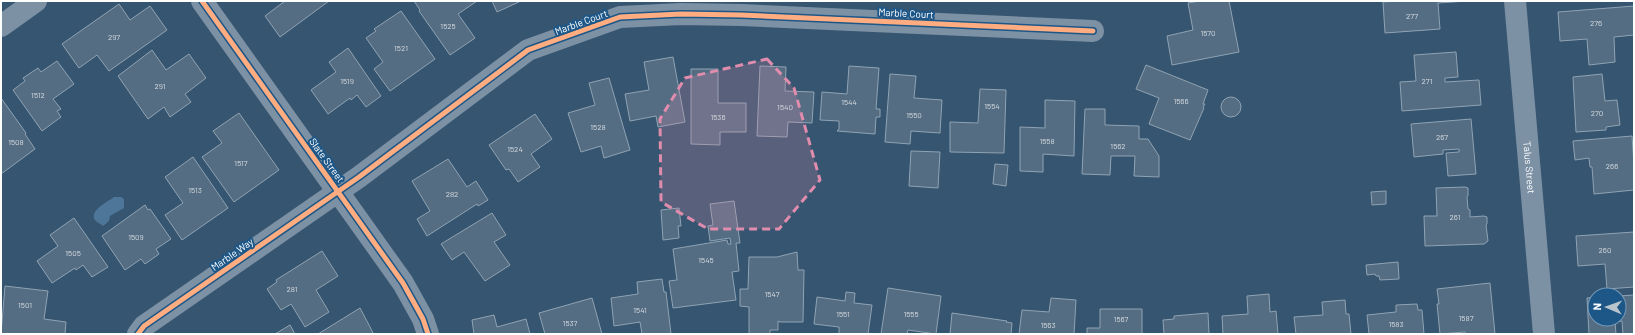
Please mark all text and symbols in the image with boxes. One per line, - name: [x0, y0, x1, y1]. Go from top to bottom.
- street label: Marble Court: [878, 6, 934, 20]
- street label: Marble Court: [553, 7, 609, 37]
- house number: 277: [1406, 11, 1418, 21]
- house number: 276: [1590, 18, 1602, 28]
- house number: 1525: [440, 21, 456, 31]
- house number: 1570: [1200, 28, 1216, 38]
- house number: 297: [108, 32, 120, 42]
- house number: 1521: [394, 43, 408, 53]
- house number: 1519: [340, 76, 354, 86]
- house number: 271: [1422, 76, 1433, 86]
- house number: 291: [154, 81, 166, 91]
- house number: 1512: [31, 90, 45, 100]
- house number: 1566: [1173, 96, 1189, 106]
- house number: 1544: [841, 97, 857, 107]
- house number: 1554: [984, 101, 1000, 111]
- house number: 1540: [777, 102, 793, 112]
- house number: 270: [1591, 108, 1603, 118]
- house number: 1550: [906, 110, 922, 120]
- house number: 1536: [710, 112, 726, 122]
- house number: 1528: [590, 122, 606, 132]
- house number: 267: [1436, 132, 1448, 142]
- street label: Slate Street: [307, 136, 347, 185]
- house number: 1558: [1039, 136, 1055, 146]
- house number: 1508: [8, 137, 24, 147]
- house number: 1562: [1110, 141, 1126, 151]
- street label: Talus Street: [1521, 141, 1538, 194]
- house number: 1524: [507, 144, 523, 154]
- house number: 1517: [234, 158, 248, 168]
- house number: 266: [1606, 161, 1618, 171]
- house number: 1513: [188, 185, 202, 195]
- house number: 282: [446, 189, 458, 199]
- house number: 261: [1449, 212, 1461, 222]
- house number: 1509: [128, 232, 144, 242]
- street label: Marble Way: [209, 235, 256, 273]
- house number: 260: [1599, 245, 1611, 255]
- house number: 1505: [65, 248, 81, 258]
- house number: 1545: [698, 255, 714, 265]
- house number: 281: [286, 284, 298, 294]
- north arrow: [1587, 287, 1627, 327]
- house number: 1547: [765, 289, 780, 299]
- house number: 1501: [18, 300, 32, 310]
- text: N: [1590, 303, 1603, 311]
- house number: 1541: [633, 305, 647, 315]
- house number: 1551: [836, 309, 850, 319]
- house number: 1555: [903, 309, 919, 319]
- house number: 1587: [1459, 313, 1474, 323]
- house number: 1567: [1114, 314, 1129, 324]
- house number: 1537: [563, 318, 578, 328]
- house number: 1583: [1388, 319, 1404, 329]
- house number: 1563: [1040, 320, 1056, 330]

